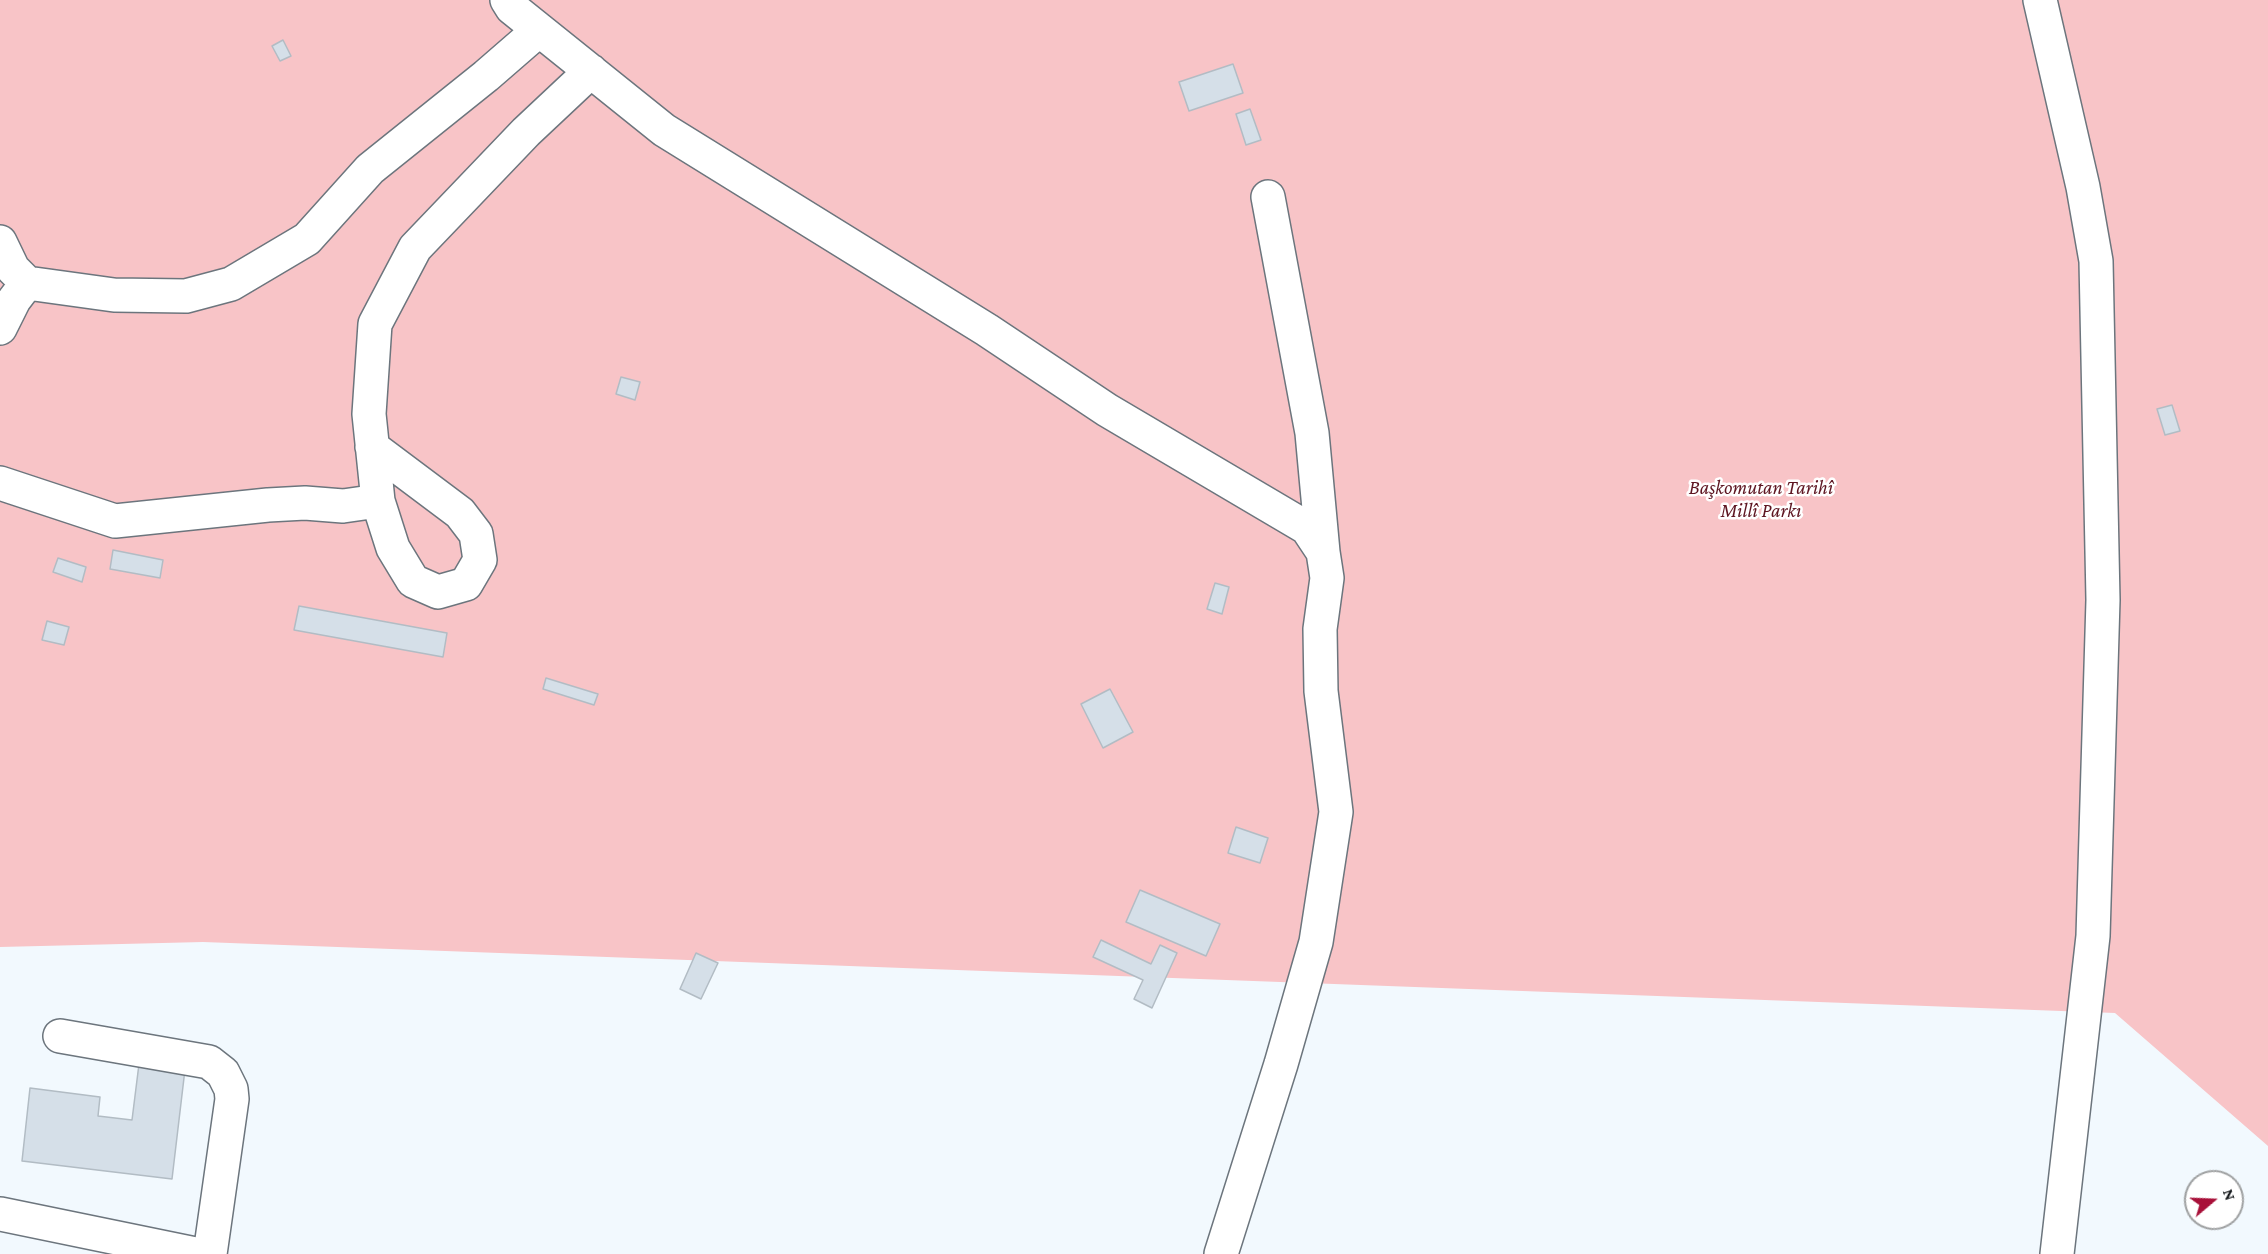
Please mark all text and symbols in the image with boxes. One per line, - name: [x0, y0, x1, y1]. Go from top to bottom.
- park label: Başkomutan Tarihî Millî Parkı: [1689, 476, 1833, 523]
- north arrow: [2184, 1170, 2244, 1230]
- text: N: [2220, 1187, 2239, 1203]

